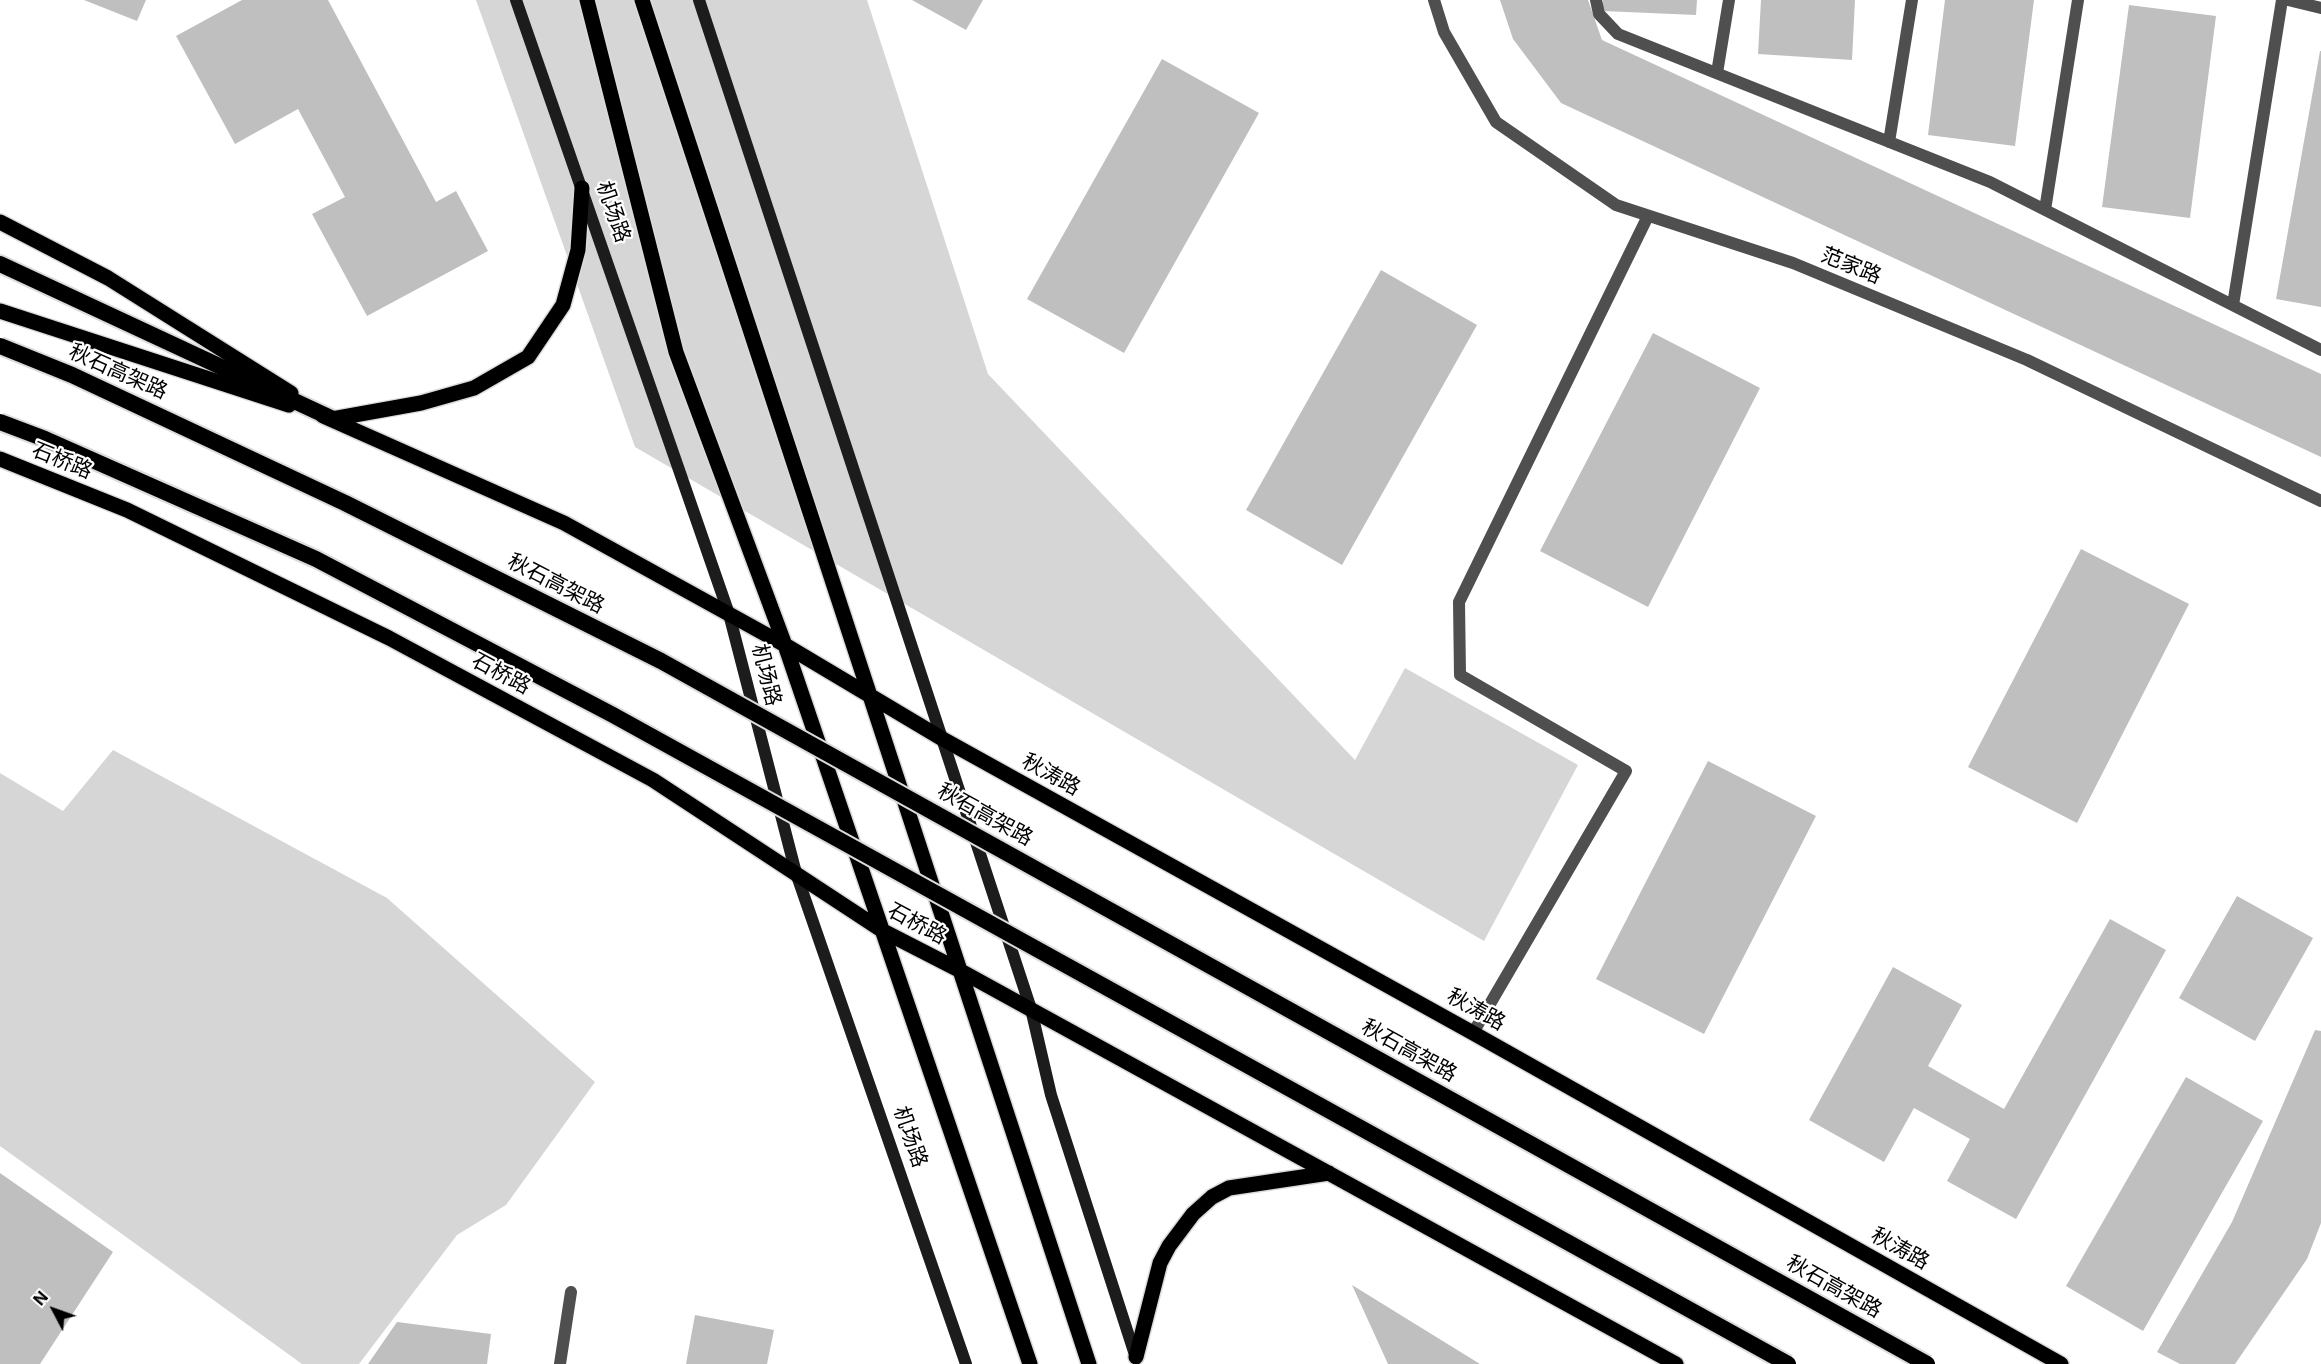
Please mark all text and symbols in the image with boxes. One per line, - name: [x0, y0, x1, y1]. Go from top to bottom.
- street label: 机场路: [591, 178, 635, 246]
- street label: 范家路: [1817, 243, 1885, 289]
- street label: 秋石高架路: [65, 339, 171, 405]
- street label: 石桥路: [28, 438, 96, 484]
- street label: 秋石高架路: [504, 549, 608, 619]
- street label: 机场路: [746, 641, 786, 709]
- street label: 石桥路: [467, 648, 535, 700]
- street label: 秋涛路: [1017, 749, 1085, 801]
- street label: 秋石高架路: [933, 779, 1037, 851]
- street label: 石桥路: [883, 898, 951, 950]
- street label: 秋涛路: [1442, 984, 1510, 1036]
- street label: 秋石高架路: [1357, 1015, 1461, 1087]
- street label: 机场路: [888, 1103, 932, 1171]
- street label: 秋涛路: [1866, 1223, 1934, 1275]
- street label: 秋石高架路: [1782, 1251, 1886, 1323]
- north arrow: [24, 1280, 84, 1340]
- text: N: [29, 1287, 52, 1309]

